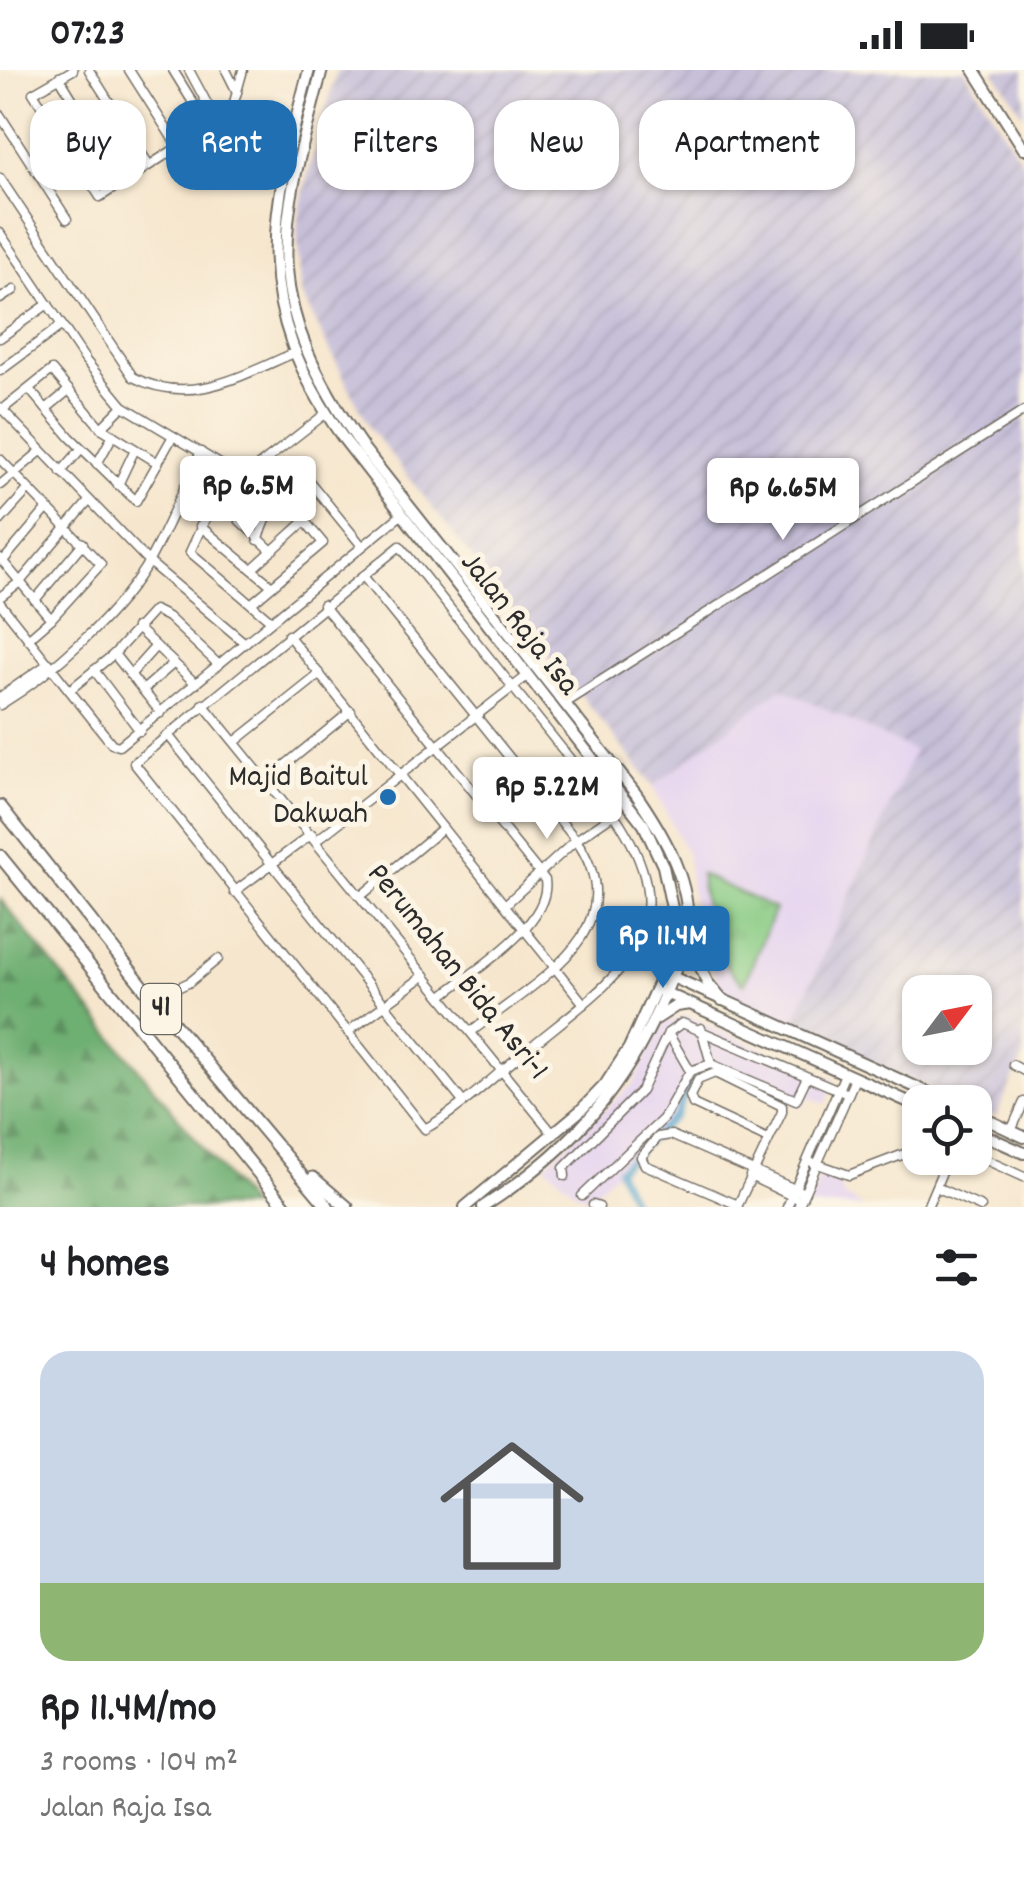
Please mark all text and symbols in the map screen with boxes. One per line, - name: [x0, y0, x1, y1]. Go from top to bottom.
- text: 07:23: [50, 8, 125, 63]
- chip: Buy: [30, 100, 146, 190]
- chip: Rent: [166, 100, 297, 190]
- chip: Filters: [317, 100, 474, 190]
- chip: New: [494, 100, 619, 190]
- chip: Apartment: [639, 100, 855, 190]
- pin: Rp 6.5M: [156, 456, 340, 541]
- pin: Rp 6.65M: [680, 458, 886, 543]
- text: Rp 6.5M: [202, 465, 294, 511]
- text: Rp 6.65M: [729, 467, 837, 513]
- street label: Jalan Raja Isa: [447, 543, 589, 707]
- place label: Majid Baitul Dakwah: [228, 756, 368, 839]
- pin: Rp 5.22M: [444, 757, 650, 842]
- text: Rp 5.22M: [495, 766, 599, 812]
- marker: Majid Baitul Dakwah: [377, 786, 399, 808]
- street label: Perumahan Bida Asri-1: [354, 854, 558, 1092]
- pin: Rp 11.4M: [560, 906, 766, 991]
- text: Rp 11.4M: [618, 915, 708, 961]
- north arrow: [902, 975, 992, 1065]
- map controls: [902, 975, 992, 1175]
- road number: 41: [141, 984, 181, 1034]
- button: locate: [902, 1085, 992, 1175]
- text: 4 homes: [40, 1237, 170, 1297]
- icon: filters: [929, 1240, 984, 1295]
- icon: home: [422, 1416, 602, 1596]
- text: Rp 11.4M/mo: [40, 1681, 216, 1741]
- text: 3 rooms · 104 m²: [40, 1741, 238, 1787]
- text: Jalan Raja Isa: [40, 1787, 211, 1833]

